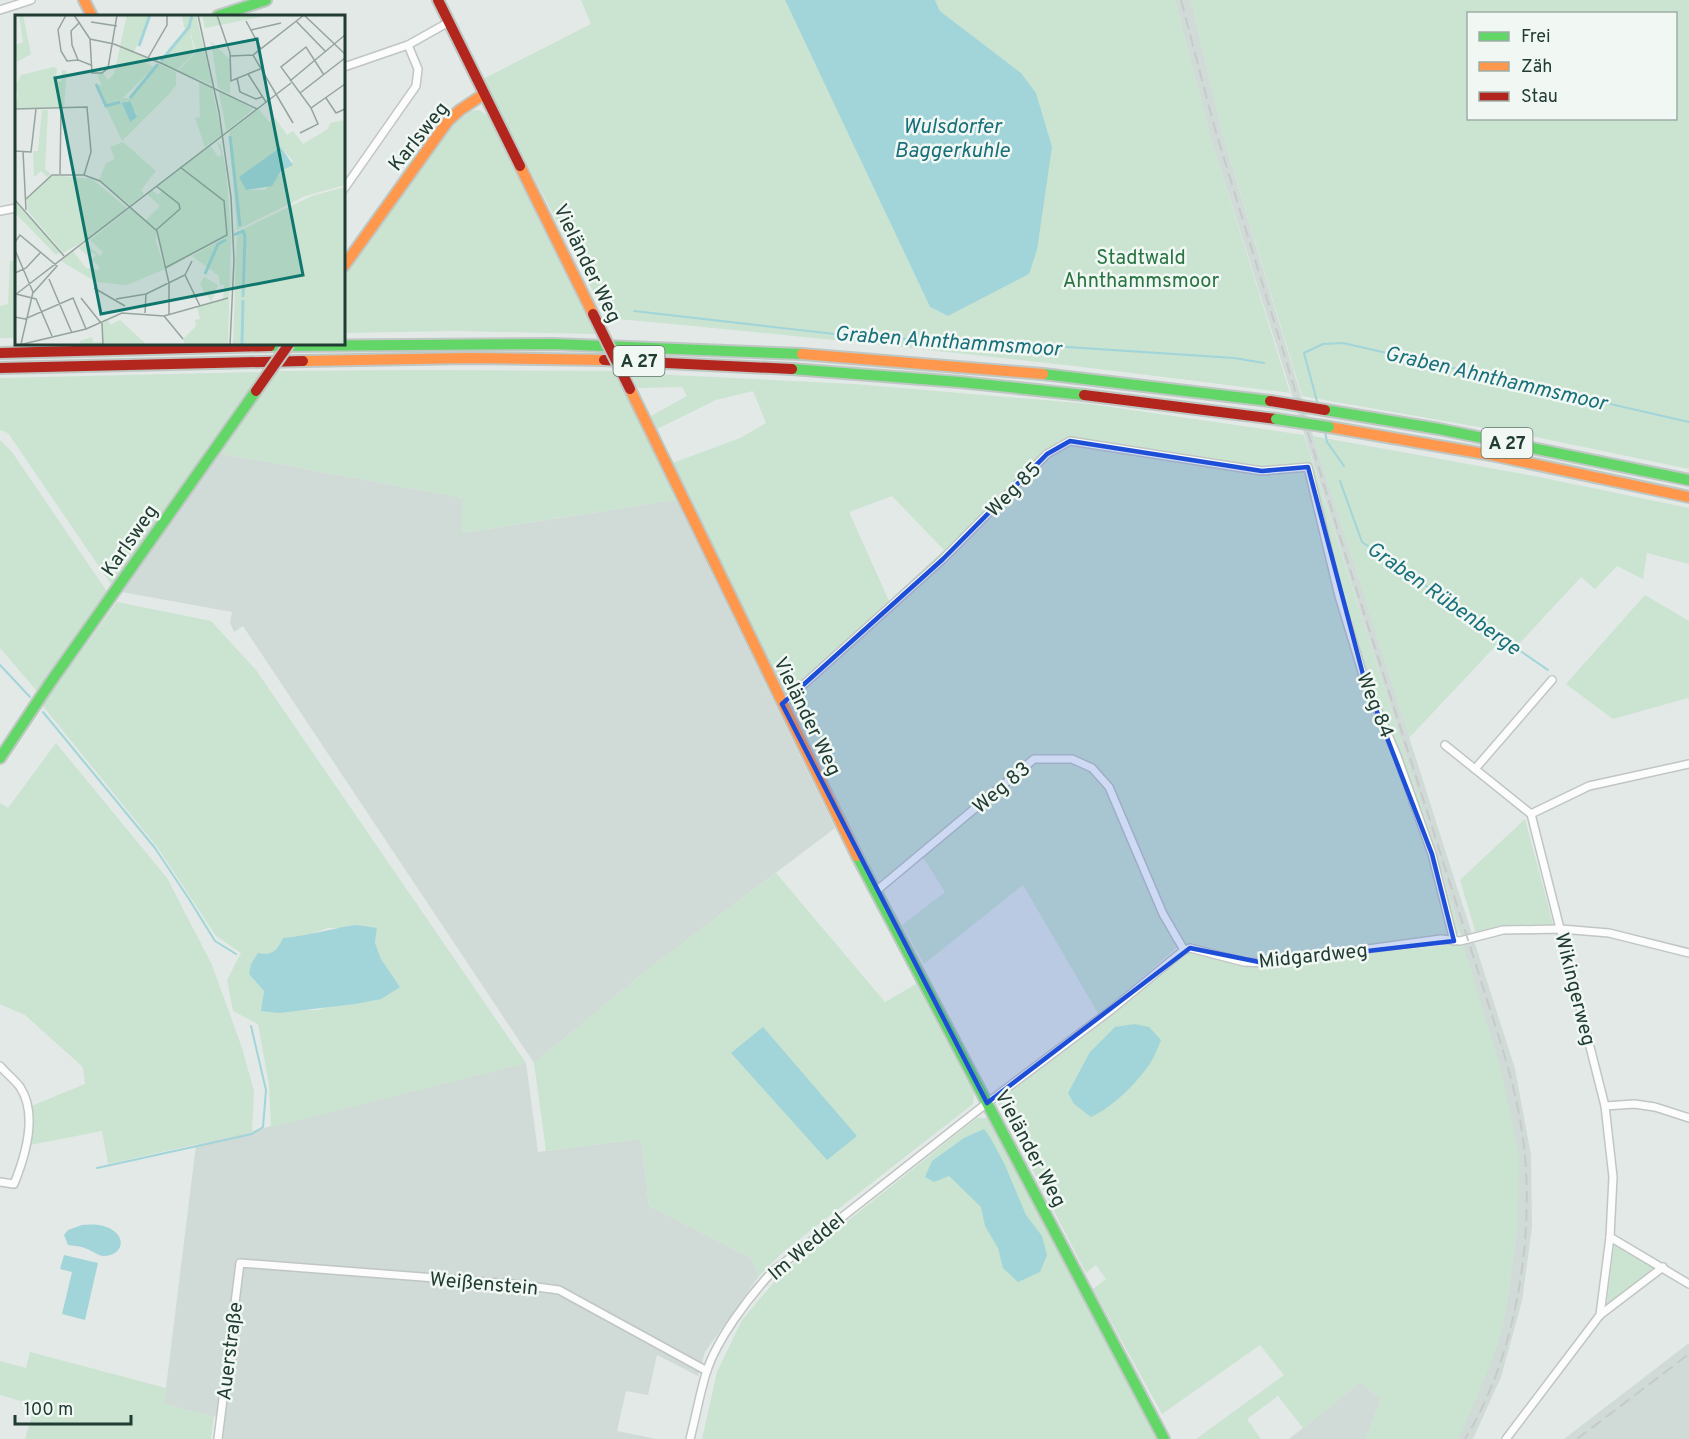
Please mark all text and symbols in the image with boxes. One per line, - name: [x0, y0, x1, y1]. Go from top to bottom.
- legend: [1467, 12, 1677, 120]
- inset map: [15, 15, 345, 345]
- text: Frei: [1521, 26, 1551, 49]
- text: Zäh: [1521, 56, 1552, 79]
- text: Stau: [1521, 86, 1558, 109]
- street label: Karlsweg: [384, 97, 456, 177]
- water label: Wulsdorfer Baggerkuhle: [894, 114, 1011, 165]
- street label: Vieländer Weg: [546, 200, 626, 328]
- park label: Stadtwald Ahnthammsmoor: [1063, 246, 1219, 295]
- water label: Graben Ahnthammsmoor: [834, 321, 1064, 364]
- water label: Graben Ahnthammsmoor: [1382, 341, 1611, 419]
- road number: A 27: [614, 346, 664, 376]
- road number: A 27: [1482, 428, 1532, 458]
- street label: Weg 85: [981, 457, 1048, 524]
- street label: Karlsweg: [96, 500, 165, 582]
- water label: Graben Rübenberge: [1361, 536, 1526, 663]
- street label: Vieländer Weg: [766, 653, 846, 781]
- street label: Weg 84: [1349, 669, 1399, 742]
- street label: Weg 83: [968, 757, 1037, 820]
- street label: Wikingerweg: [1547, 930, 1601, 1049]
- street label: Midgardweg: [1257, 938, 1369, 976]
- street label: Vieländer Weg: [987, 1086, 1071, 1212]
- street label: Im Weddel: [763, 1208, 851, 1287]
- street label: Weißenstein: [428, 1267, 539, 1303]
- street label: Auerstraße: [212, 1301, 250, 1402]
- scale bar: [15, 1388, 130, 1426]
- text: 100 m: [24, 1399, 73, 1422]

